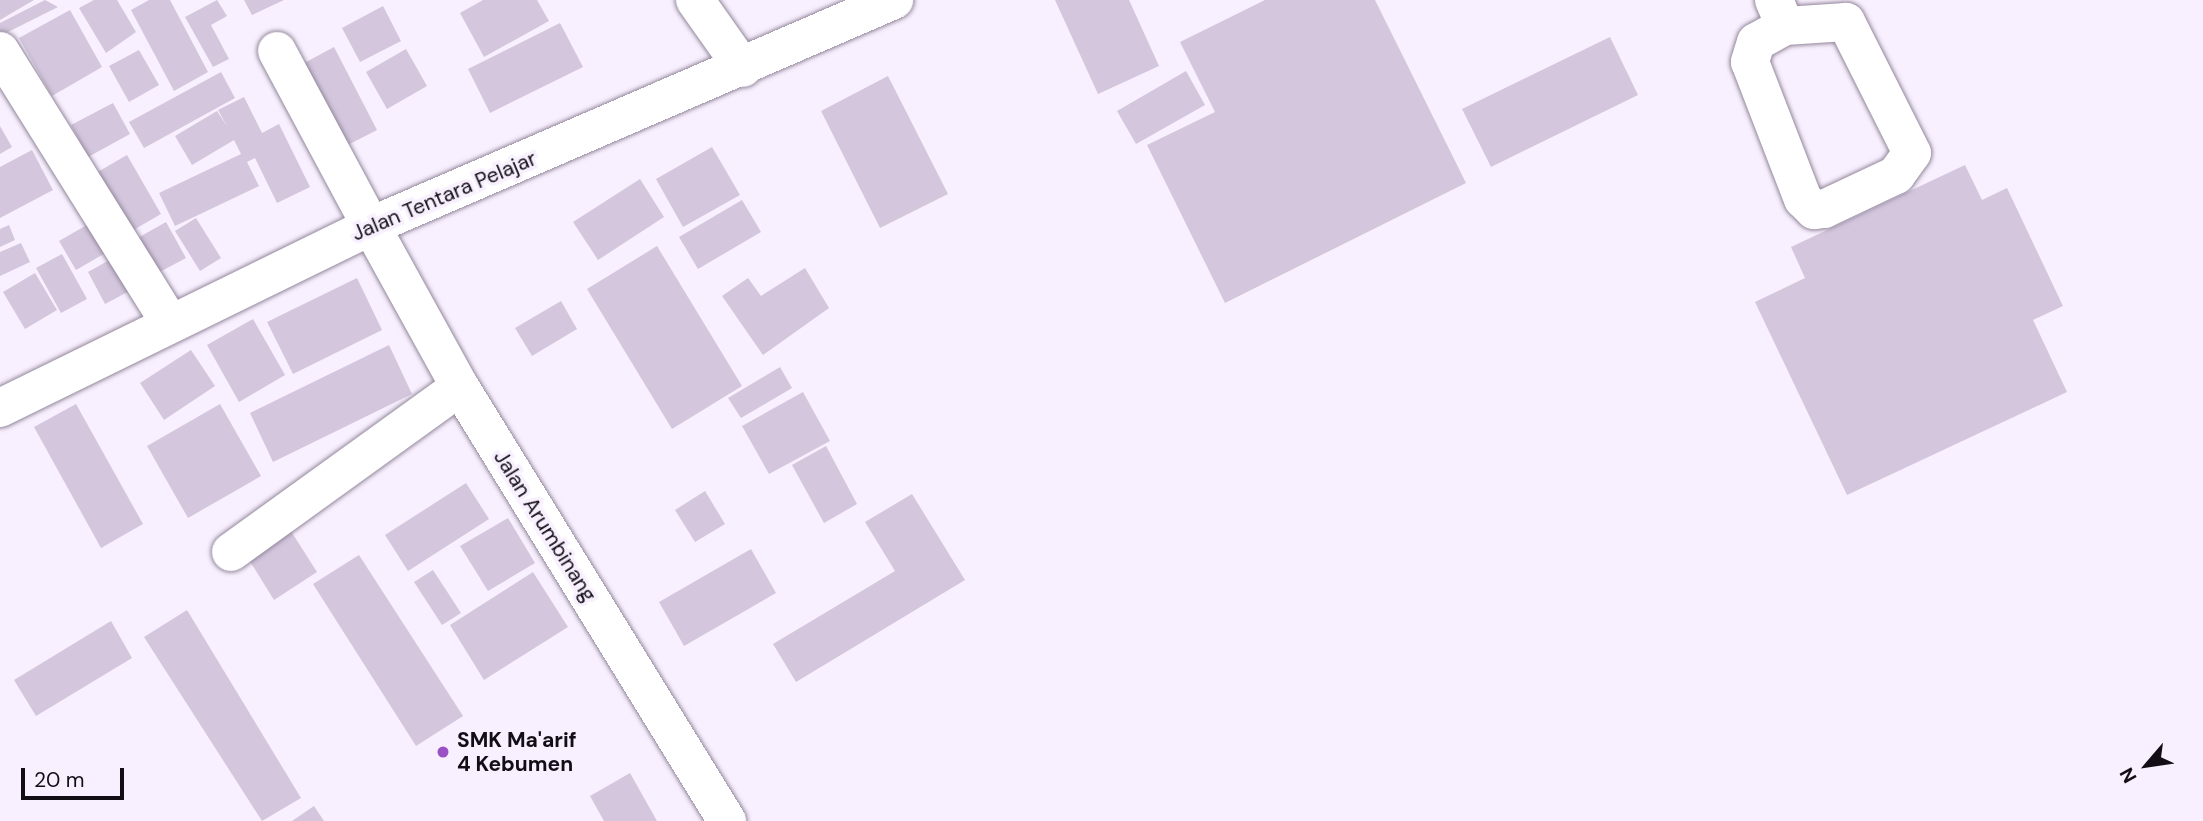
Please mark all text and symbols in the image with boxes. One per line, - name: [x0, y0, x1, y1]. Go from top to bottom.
- street label: Jalan Tentara Pelajar: [348, 146, 540, 246]
- street label: Jalan Arumbinang: [488, 446, 602, 606]
- place label: SMK Ma'arif 4 Kebumen: [457, 727, 576, 777]
- north arrow: [2112, 730, 2182, 800]
- marker: SMK Ma'arif 4 Kebumen: [435, 744, 451, 760]
- scale bar: [24, 754, 128, 798]
- text: N: [2114, 763, 2142, 788]
- text: 20 m: [34, 766, 85, 794]

